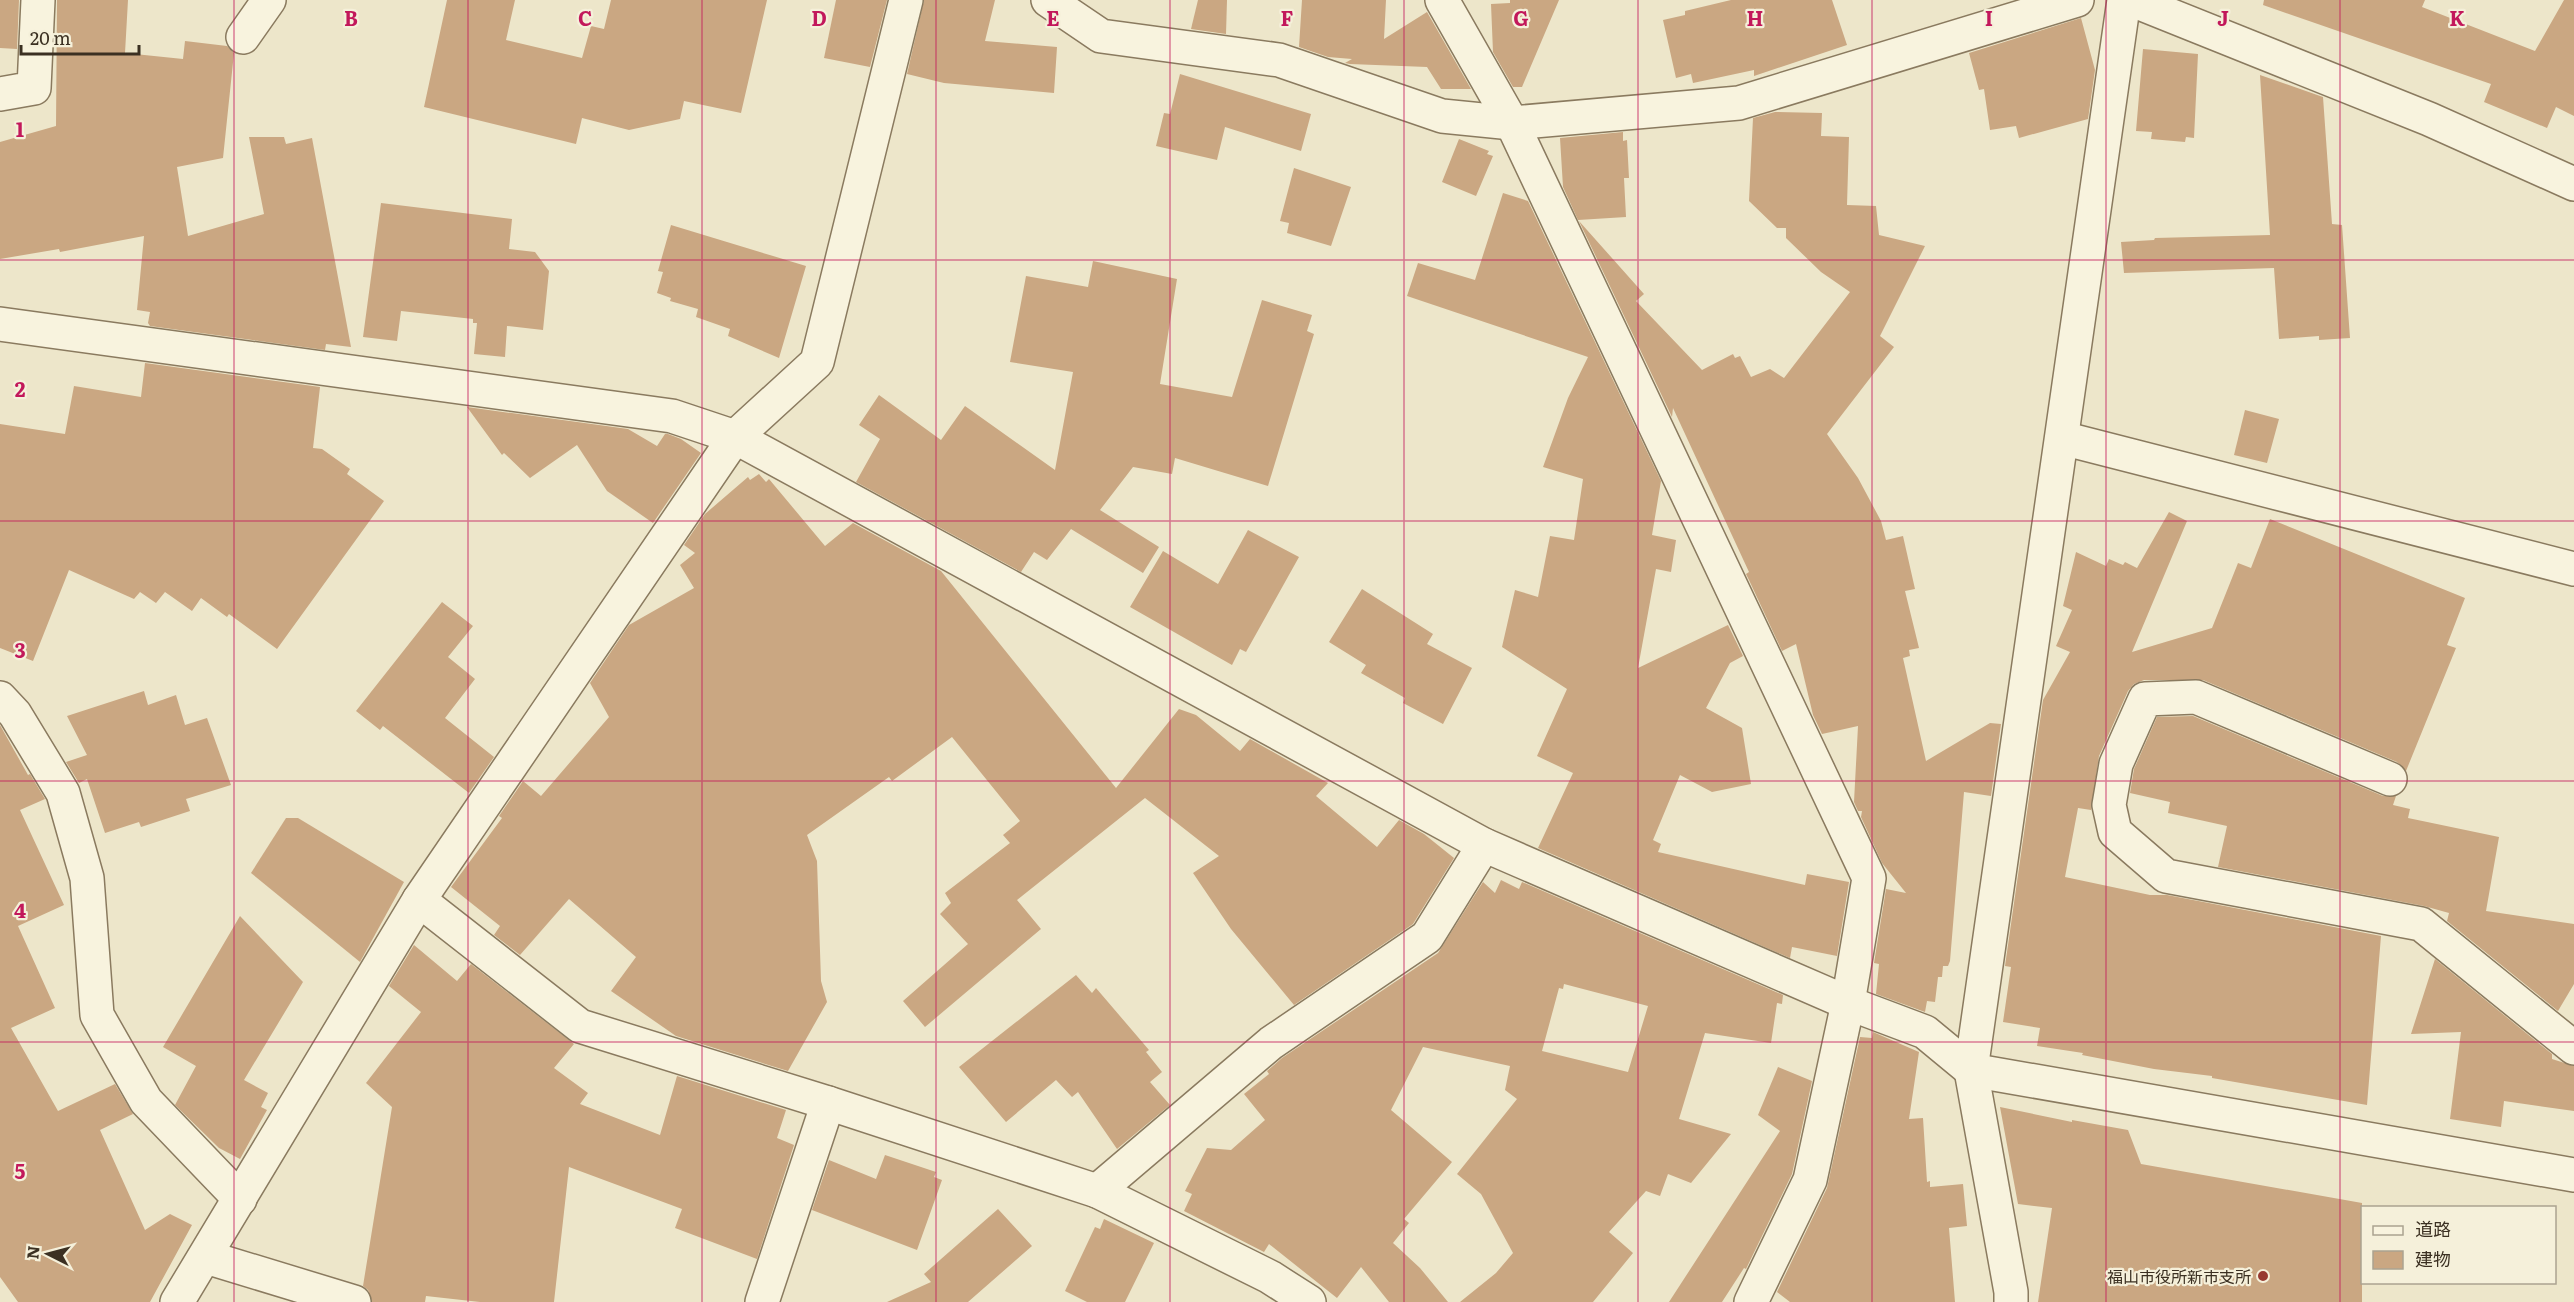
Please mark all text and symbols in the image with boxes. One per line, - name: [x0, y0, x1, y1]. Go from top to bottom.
- text: B: [344, 2, 358, 32]
- text: C: [578, 2, 592, 32]
- text: D: [811, 2, 827, 32]
- text: E: [1046, 2, 1060, 32]
- text: F: [1281, 2, 1294, 32]
- text: G: [1513, 2, 1529, 32]
- text: H: [1747, 2, 1763, 32]
- text: I: [1985, 2, 1993, 32]
- text: J: [2217, 2, 2229, 32]
- text: K: [2449, 2, 2465, 32]
- scale bar: [21, 18, 140, 56]
- text: 20 m: [30, 24, 71, 51]
- text: 1: [16, 113, 24, 143]
- text: 2: [15, 373, 26, 403]
- text: 3: [14, 634, 26, 664]
- text: 4: [14, 894, 26, 924]
- text: 5: [15, 1155, 26, 1185]
- legend: [2361, 1206, 2556, 1284]
- text: 道路: [2415, 1215, 2451, 1242]
- north arrow: [18, 1224, 78, 1284]
- text: N: [19, 1244, 45, 1260]
- text: 建物: [2415, 1245, 2451, 1272]
- place label: 福山市役所新市支所: [2107, 1264, 2251, 1288]
- marker: 福山市役所新市支所: [2256, 1269, 2270, 1283]

